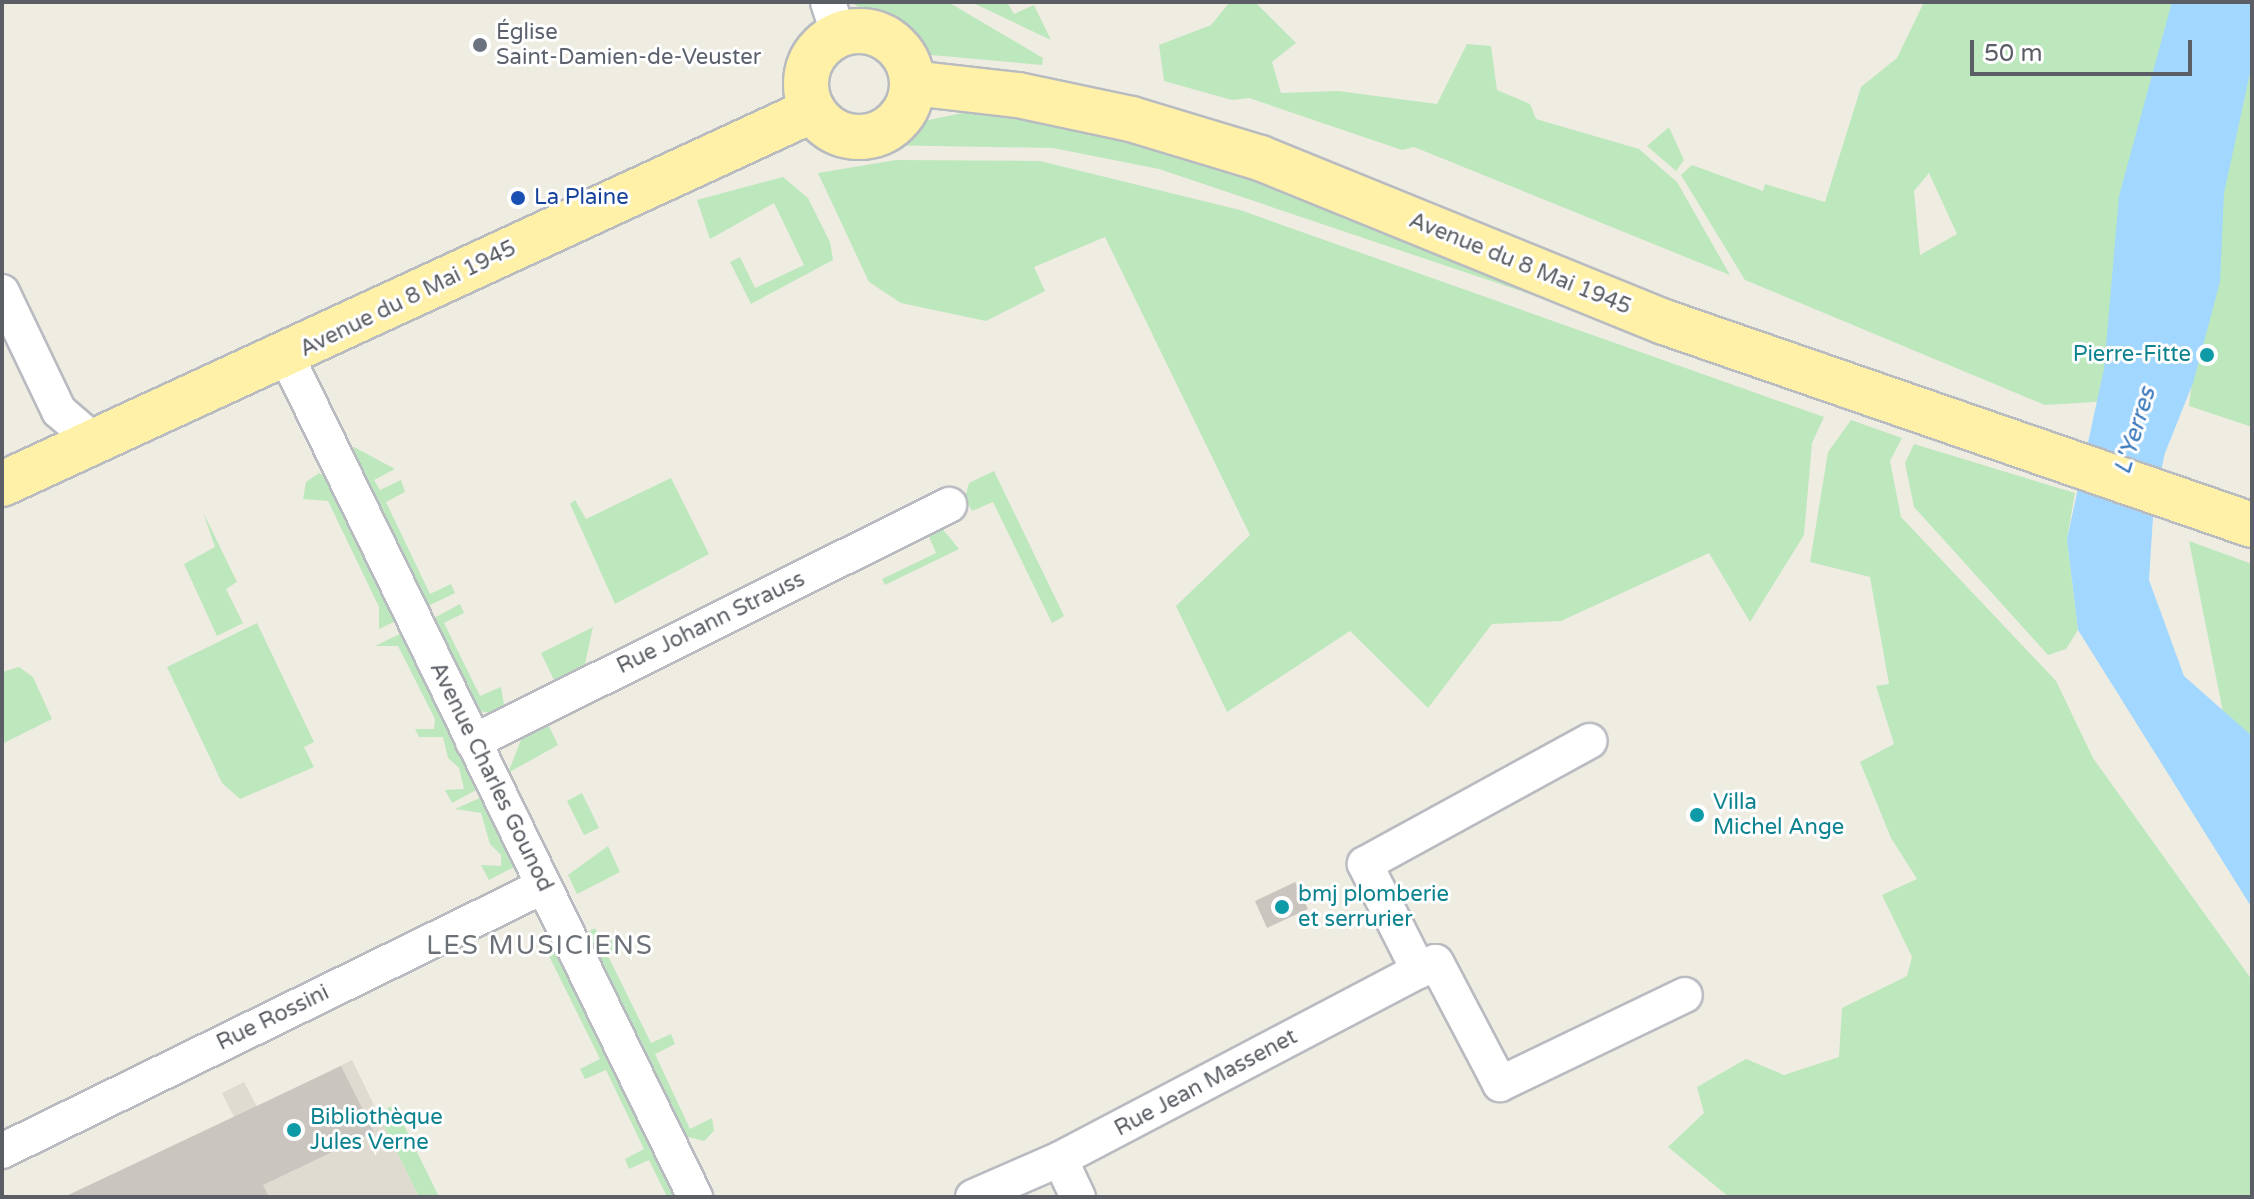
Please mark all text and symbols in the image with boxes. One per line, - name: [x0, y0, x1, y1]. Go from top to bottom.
- place label: Église Saint-Damien-de-Veuster: [496, 19, 761, 70]
- scale bar: [1974, 24, 2196, 74]
- marker: Église Saint-Damien-de-Veuster: [471, 36, 489, 54]
- text: 50 m: [1984, 39, 2042, 68]
- place label: La Plaine: [534, 185, 629, 211]
- marker: La Plaine: [509, 189, 527, 207]
- street label: Avenue du 8 Mai 1945: [1405, 207, 1635, 321]
- street label: Avenue du 8 Mai 1945: [296, 235, 520, 363]
- place label: Pierre-Fitte: [2073, 342, 2191, 368]
- marker: Pierre-Fitte: [2198, 346, 2216, 364]
- water label: L'Yerres: [2108, 384, 2162, 478]
- street label: Rue Johann Strauss: [613, 566, 809, 680]
- street label: Avenue Charles Gounod: [424, 658, 558, 896]
- place label: Villa Michel Ange: [1713, 789, 1844, 840]
- marker: Villa Michel Ange: [1688, 806, 1706, 824]
- place label: bmj plomberie et serrurier: [1298, 881, 1449, 932]
- marker: bmj plomberie et serrurier: [1273, 898, 1291, 916]
- district label: LES MUSICIENS: [426, 930, 654, 962]
- street label: Rue Rossini: [213, 979, 333, 1057]
- street label: Rue Jean Massenet: [1110, 1024, 1302, 1142]
- place label: Bibliothèque Jules Verne: [310, 1104, 443, 1156]
- marker: Bibliothèque Jules Verne: [285, 1121, 303, 1139]

